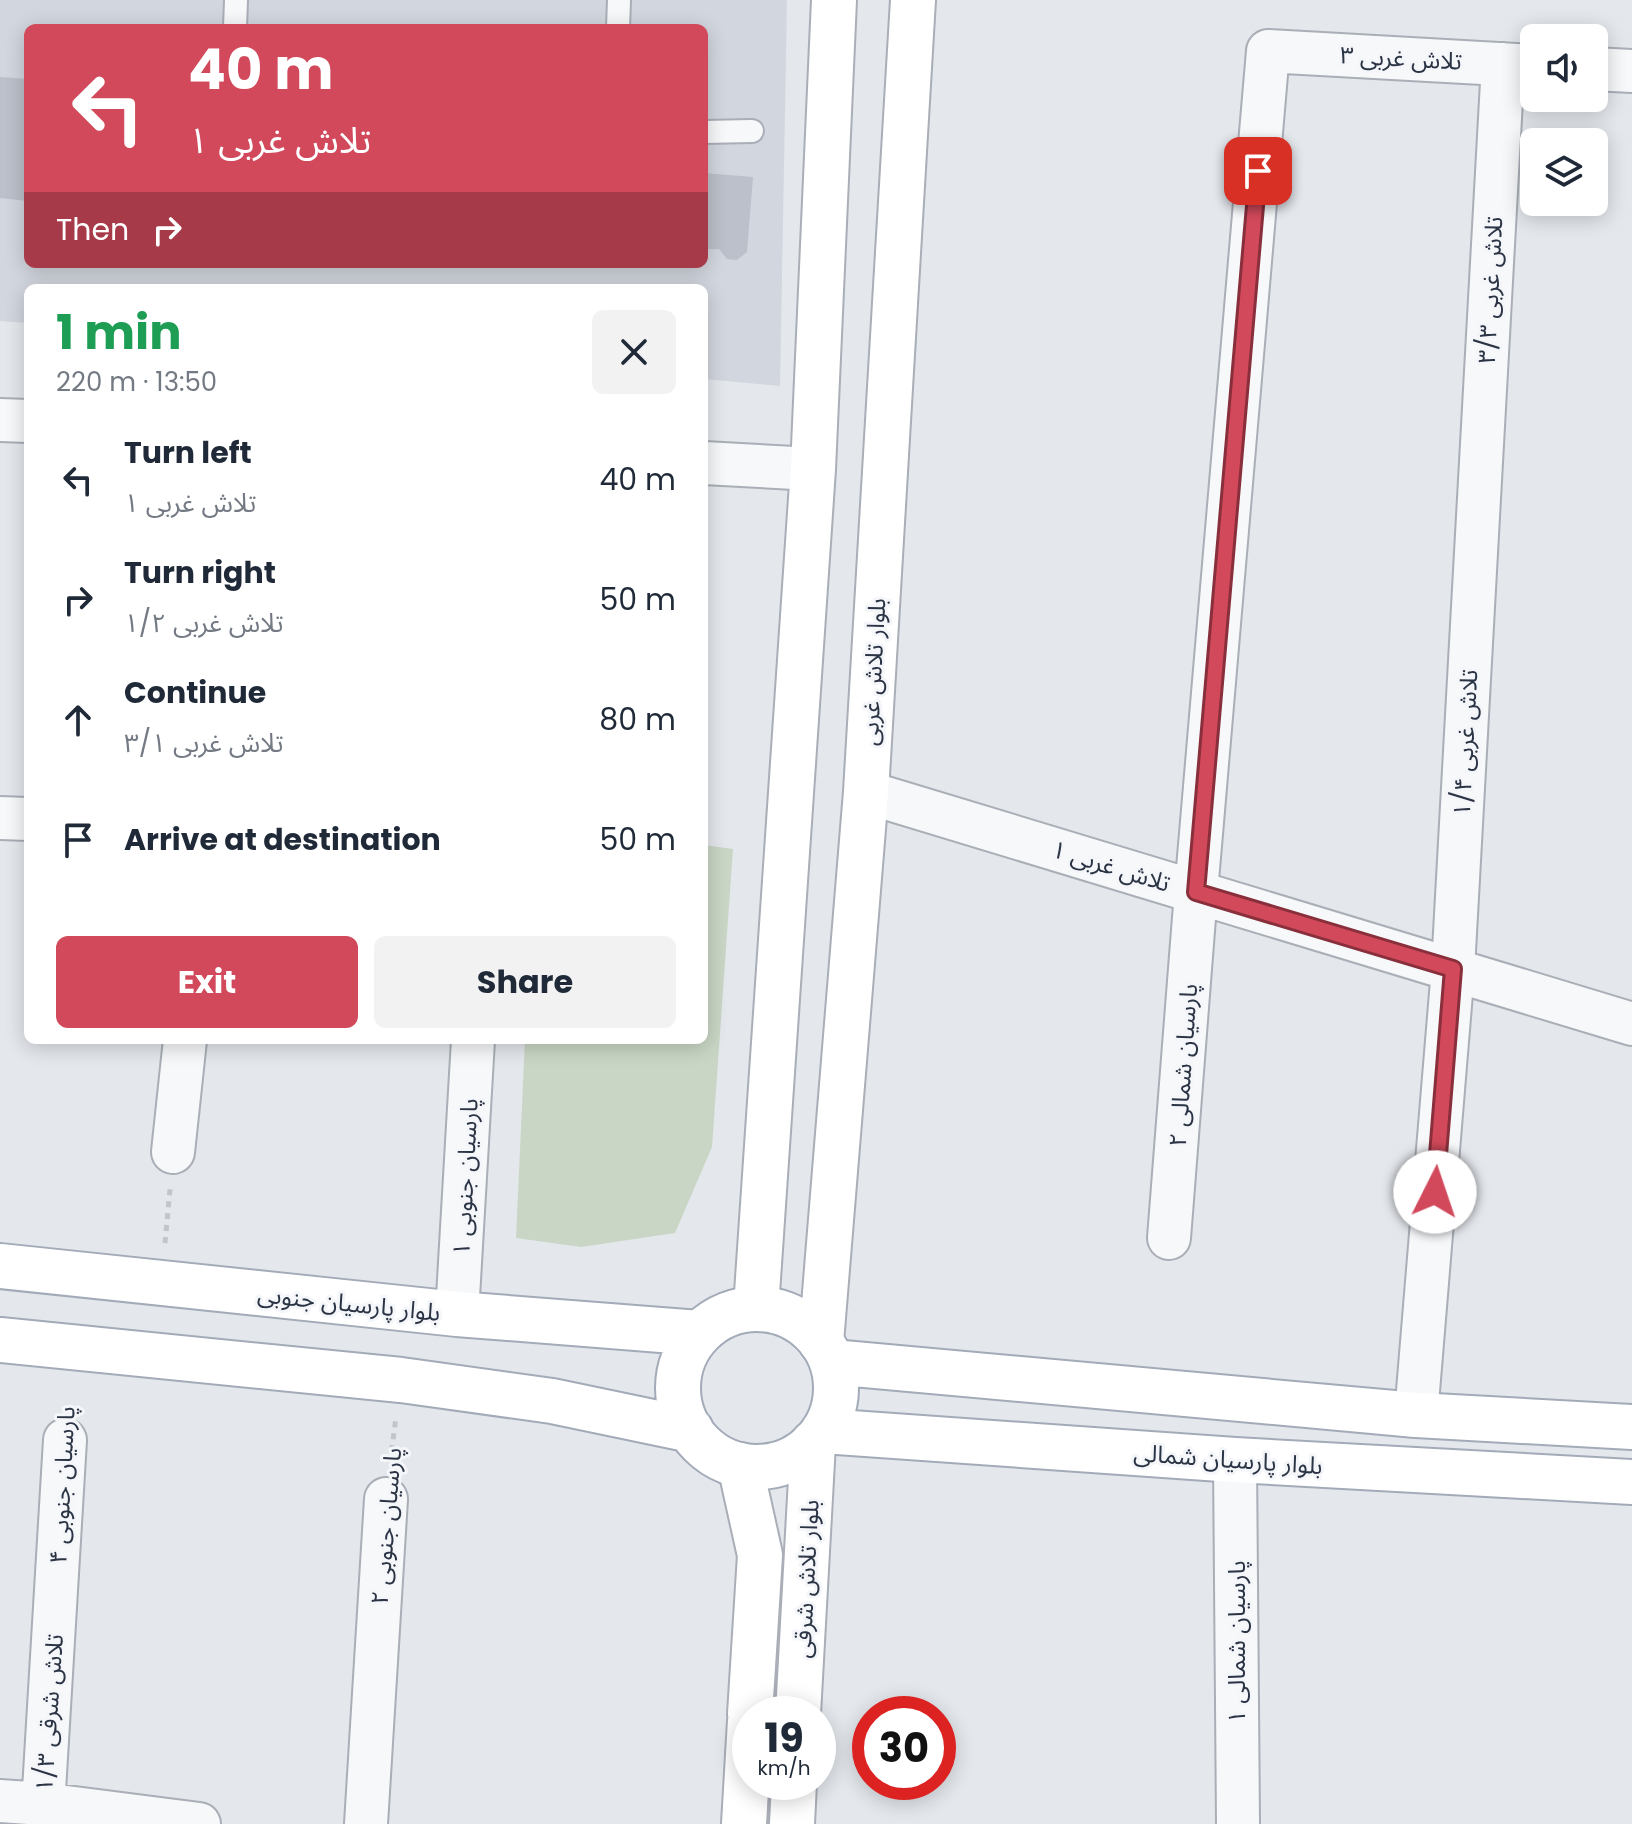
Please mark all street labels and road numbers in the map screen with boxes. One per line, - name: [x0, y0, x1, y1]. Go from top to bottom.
- street label: ۳ تلاش غربی: [1339, 38, 1463, 78]
- street label: ۳/۳ تلاش غربی: [1470, 216, 1510, 364]
- street label: بلوار تلاش غربی: [853, 597, 893, 747]
- street label: ۱/۴ تلاش غربی: [1445, 669, 1485, 817]
- street label: ۱ تلاش غربی: [1048, 832, 1174, 900]
- street label: ۲ پارسیان شمالی: [1161, 982, 1205, 1148]
- street label: ۱ پارسیان جنوبی: [444, 1097, 486, 1257]
- street label: بلوار پارسیان جنوبی: [256, 1277, 442, 1329]
- street label: ۴ پارسیان جنوبی: [41, 1405, 83, 1565]
- street label: بلوار پارسیان شمالی: [1132, 1436, 1324, 1482]
- street label: ۲ پارسیان جنوبی: [363, 1446, 409, 1606]
- street label: بلوار تلاش شرقی: [785, 1499, 827, 1659]
- street label: ۱ پارسیان شمالی: [1220, 1560, 1253, 1724]
- street label: ۱/۳ تلاش شرقی: [27, 1633, 71, 1793]

